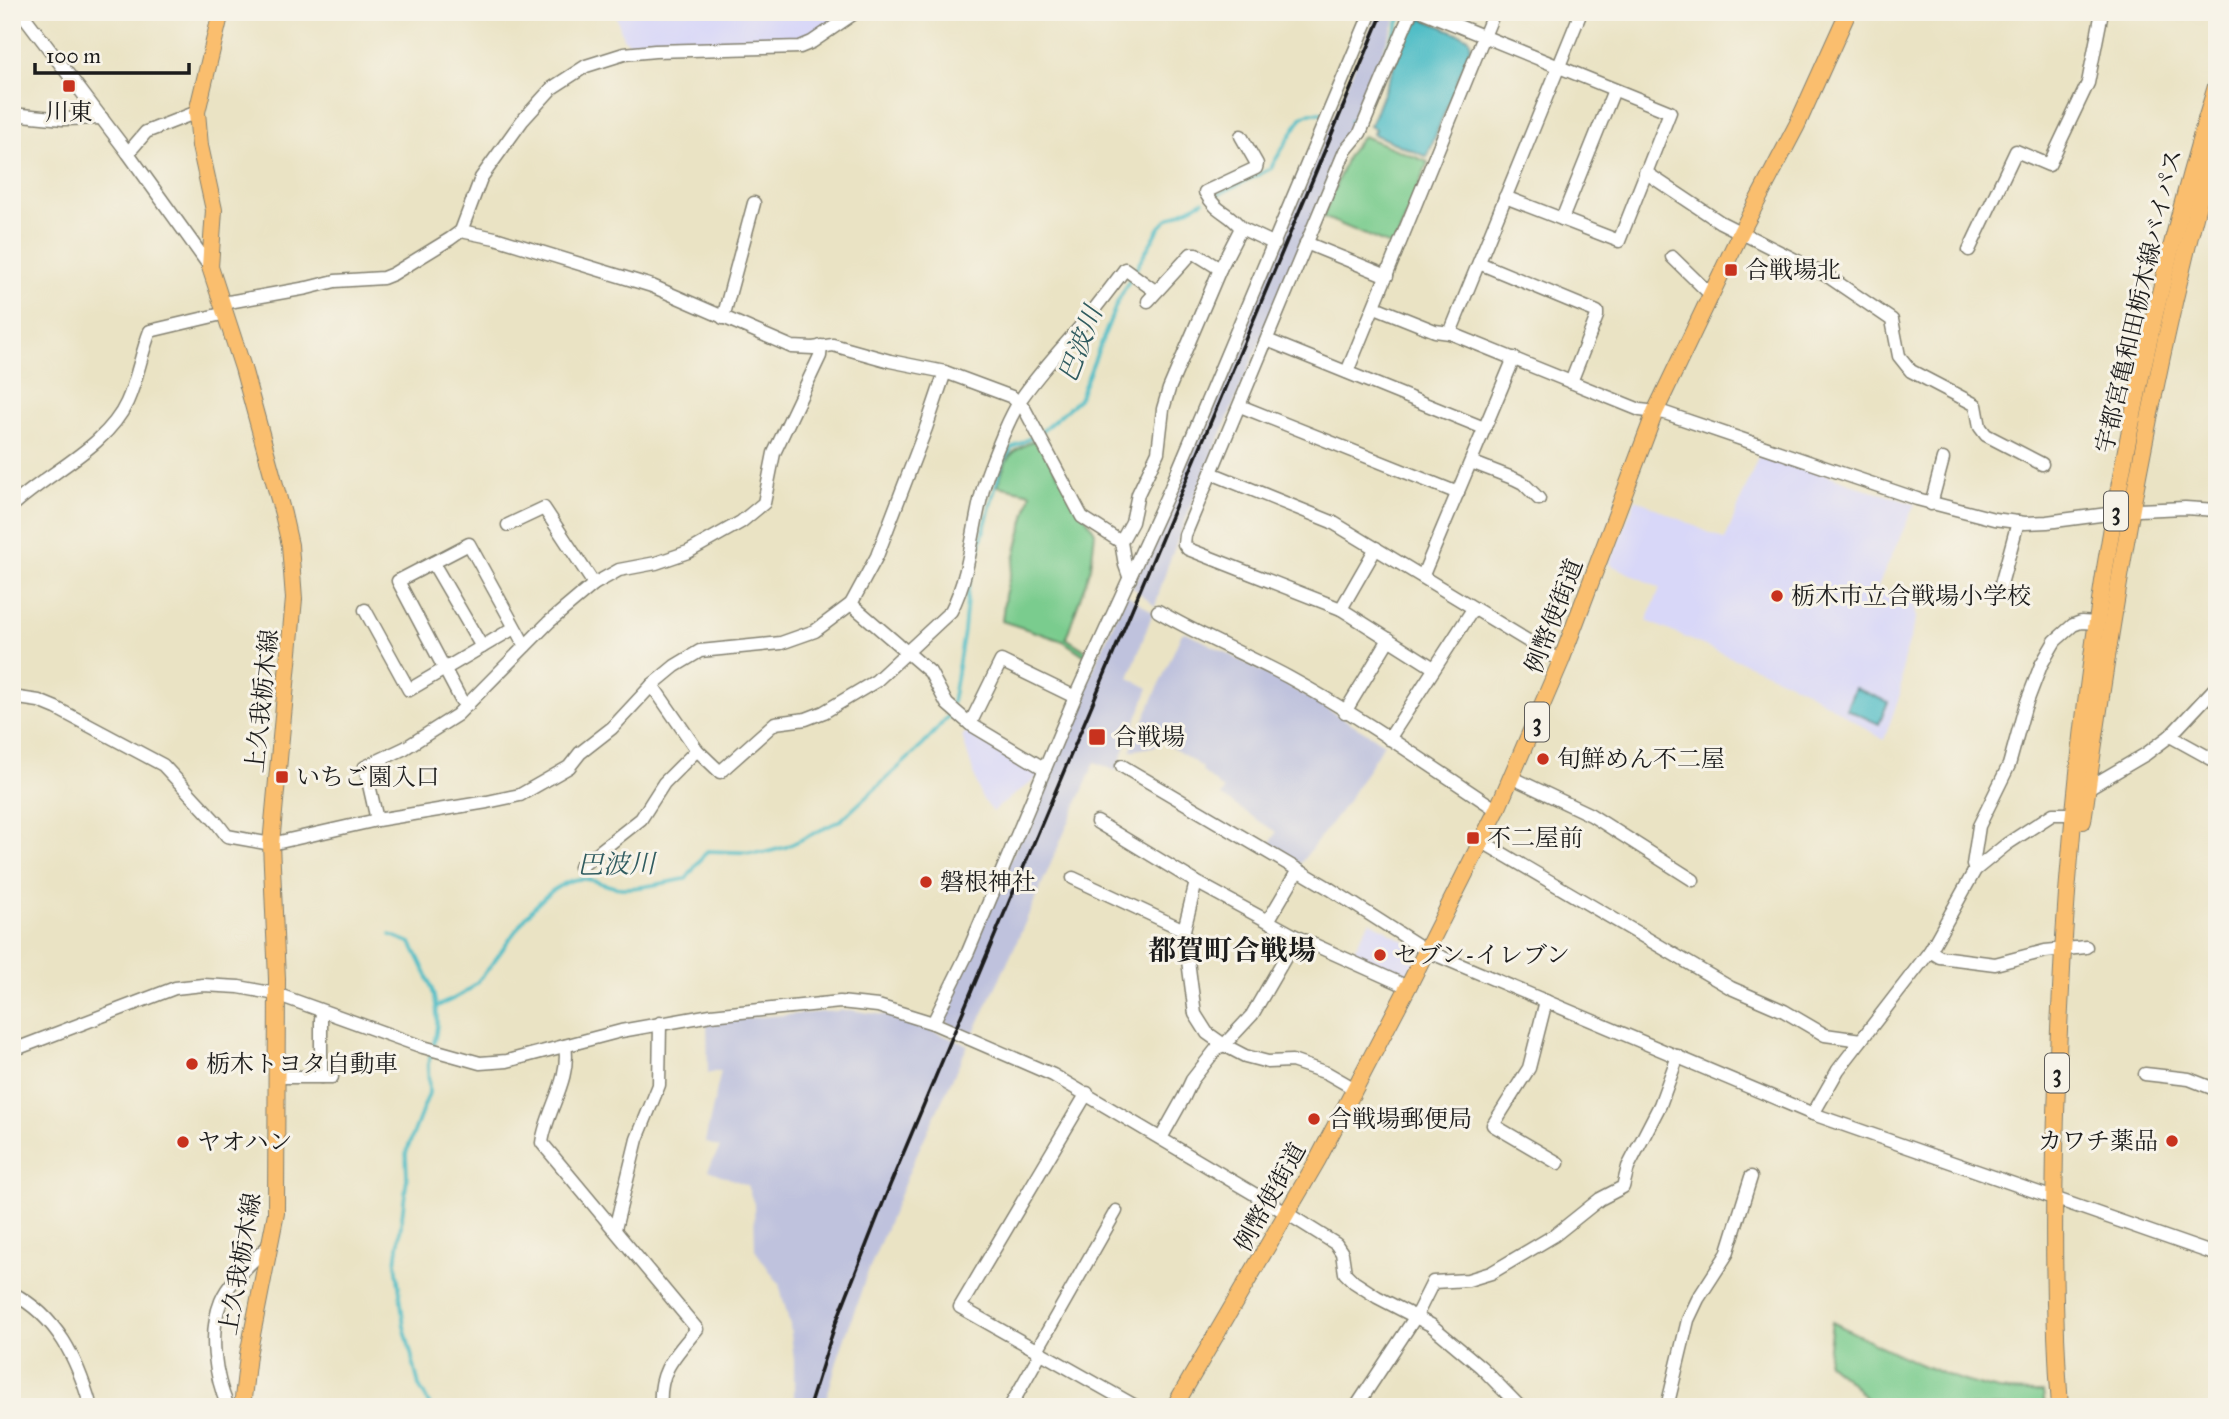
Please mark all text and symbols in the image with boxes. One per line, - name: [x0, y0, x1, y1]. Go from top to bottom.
- scale bar: [35, 32, 189, 76]
- text: 100 m: [46, 43, 101, 69]
- marker: 川東: [61, 78, 77, 94]
- place label: 川東: [45, 97, 93, 127]
- street label: 宇都宮亀和田栃木線バイパス: [2089, 146, 2189, 456]
- place label: 合戦場北: [1745, 255, 1841, 285]
- marker: 合戦場北: [1723, 262, 1739, 278]
- water label: 巴波川: [1051, 299, 1110, 386]
- road number: 3: [2104, 491, 2128, 530]
- street label: 例幣使街道: [1518, 555, 1590, 677]
- place label: 栃木市立合戦場小学校: [1791, 581, 2031, 611]
- marker: 栃木市立合戦場小学校: [1769, 588, 1785, 604]
- street label: 上久我栃木線: [240, 628, 284, 774]
- road number: 3: [1525, 702, 1549, 742]
- place label: 合戦場: [1113, 722, 1185, 752]
- marker: 合戦場: [1087, 727, 1107, 747]
- place label: 旬鮮めん不二屋: [1557, 744, 1725, 774]
- marker: 旬鮮めん不二屋: [1535, 751, 1551, 767]
- place label: いちご園入口: [296, 762, 440, 792]
- marker: いちご園入口: [274, 769, 290, 785]
- place label: 不二屋前: [1487, 823, 1583, 853]
- marker: 不二屋前: [1465, 830, 1481, 846]
- water label: 巴波川: [577, 847, 658, 881]
- place label: 磐根神社: [940, 867, 1036, 897]
- marker: 磐根神社: [918, 874, 934, 890]
- district label: 都賀町合戦場: [1148, 933, 1316, 968]
- place label: セブン-イレブン: [1394, 940, 1570, 970]
- marker: セブン-イレブン: [1372, 947, 1388, 963]
- place label: 栃木トヨタ自動車: [206, 1049, 398, 1079]
- road number: 3: [2045, 1054, 2069, 1092]
- marker: 栃木トヨタ自動車: [184, 1056, 200, 1072]
- place label: 合戦場郵便局: [1328, 1104, 1472, 1134]
- marker: 合戦場郵便局: [1306, 1111, 1322, 1127]
- place label: カワチ薬品: [2038, 1126, 2158, 1156]
- place label: ヤオハン: [197, 1127, 293, 1157]
- marker: カワチ薬品: [2164, 1133, 2180, 1149]
- marker: ヤオハン: [175, 1134, 191, 1150]
- street label: 例幣使街道: [1228, 1137, 1312, 1257]
- street label: 上久我栃木線: [213, 1190, 267, 1338]

